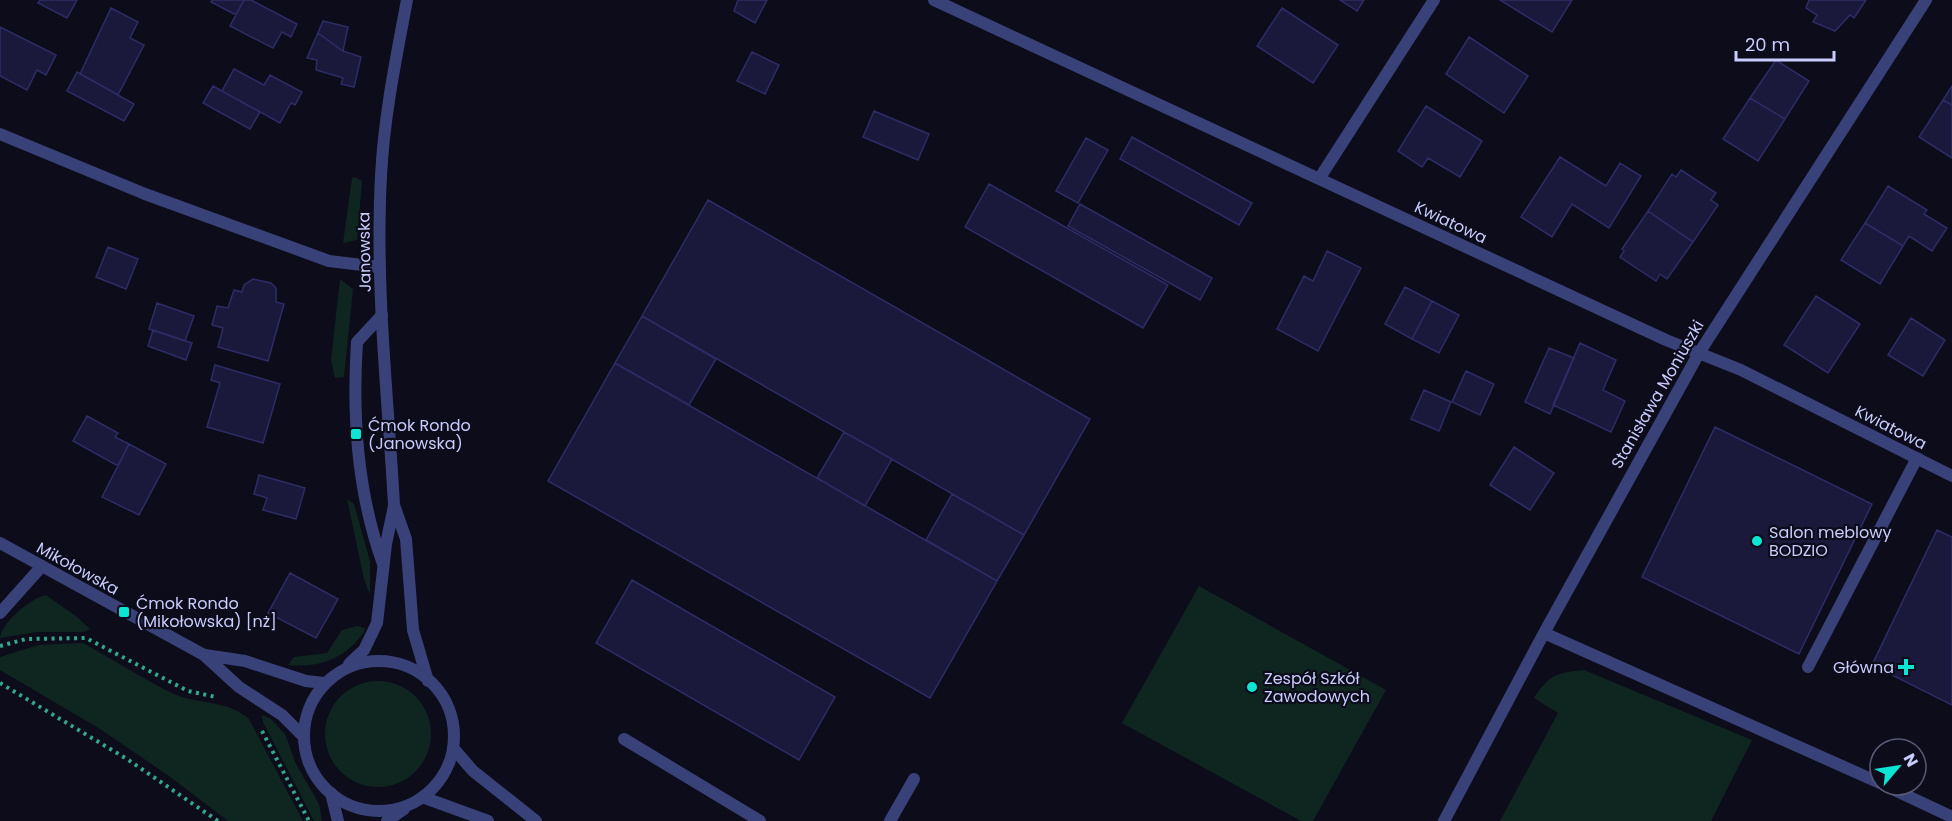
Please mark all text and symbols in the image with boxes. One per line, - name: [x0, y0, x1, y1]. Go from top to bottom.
- scale bar: [1736, 24, 1834, 62]
- text: 20 m: [1745, 32, 1790, 57]
- street label: Kwiatowa: [1411, 196, 1491, 249]
- street label: Janowska: [352, 212, 377, 292]
- street label: Stanisława Moniuszki: [1606, 316, 1709, 473]
- street label: Kwiatowa: [1851, 400, 1931, 455]
- place label: Ćmok Rondo (Janowska): [368, 414, 471, 455]
- marker: Ćmok Rondo (Janowska): [349, 427, 363, 441]
- place label: Salon meblowy BODZIO: [1769, 521, 1891, 562]
- marker: Salon meblowy BODZIO: [1750, 534, 1764, 548]
- street label: Mikołowska: [32, 536, 123, 601]
- place label: Ćmok Rondo (Mikołowska) [nż]: [136, 592, 277, 633]
- marker: Ćmok Rondo (Mikołowska) [nż]: [117, 605, 131, 619]
- place label: Główna: [1833, 656, 1894, 679]
- marker: Główna: [1899, 660, 1913, 674]
- place label: Zespół Szkół Zawodowych: [1264, 667, 1370, 708]
- marker: Zespół Szkół Zawodowych: [1245, 680, 1259, 694]
- north arrow: [1868, 737, 1928, 797]
- text: N: [1898, 749, 1924, 771]

